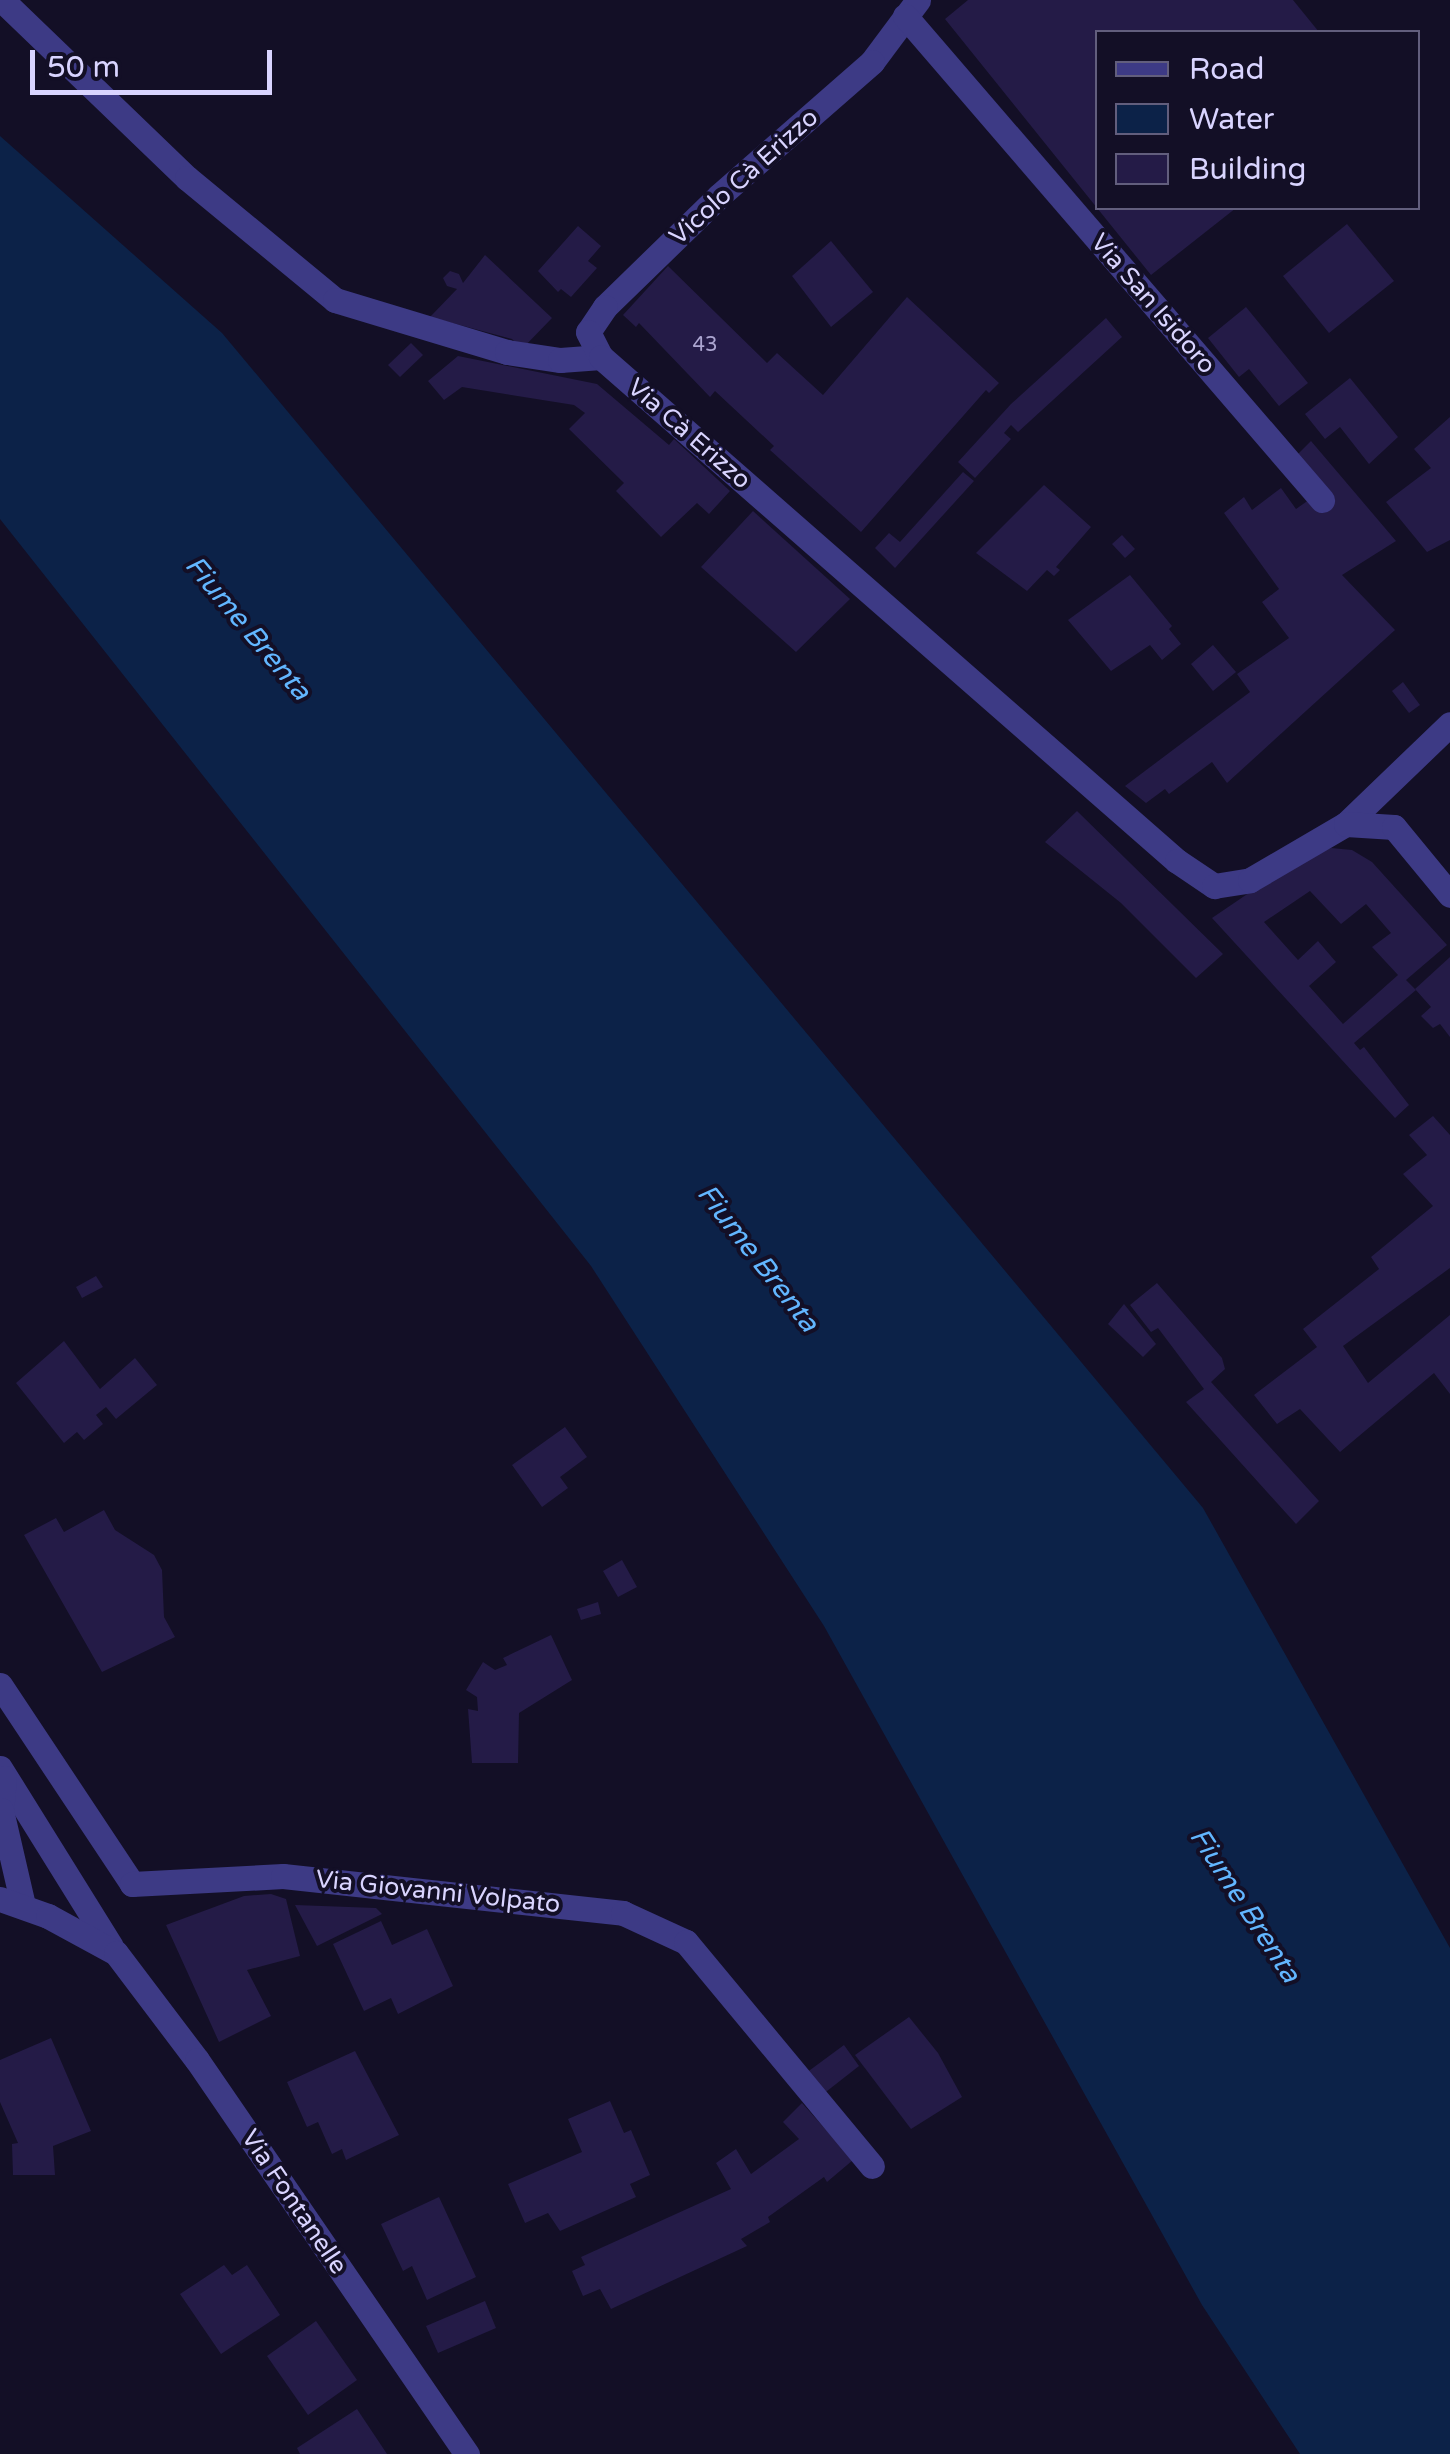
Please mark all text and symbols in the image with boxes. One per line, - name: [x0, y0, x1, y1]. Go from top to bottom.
- scale bar: [35, 30, 278, 92]
- legend: [1095, 30, 1420, 210]
- text: 50 m: [47, 49, 120, 86]
- text: Road: [1189, 51, 1264, 88]
- text: Water: [1189, 101, 1274, 138]
- street label: Vicolo Cà Erizzo: [664, 103, 824, 251]
- text: Building: [1189, 151, 1306, 188]
- street label: Via San Isidoro: [1084, 228, 1222, 380]
- house number: 43: [692, 333, 718, 357]
- street label: Via Cà Erizzo: [621, 372, 757, 496]
- water label: Fiume Brenta: [178, 549, 318, 707]
- water label: Fiume Brenta: [690, 1177, 826, 1339]
- water label: Fiume Brenta: [1182, 1821, 1308, 1989]
- street label: Via Giovanni Volpato: [314, 1864, 562, 1920]
- street label: Via Fontanelle: [235, 2124, 353, 2280]

